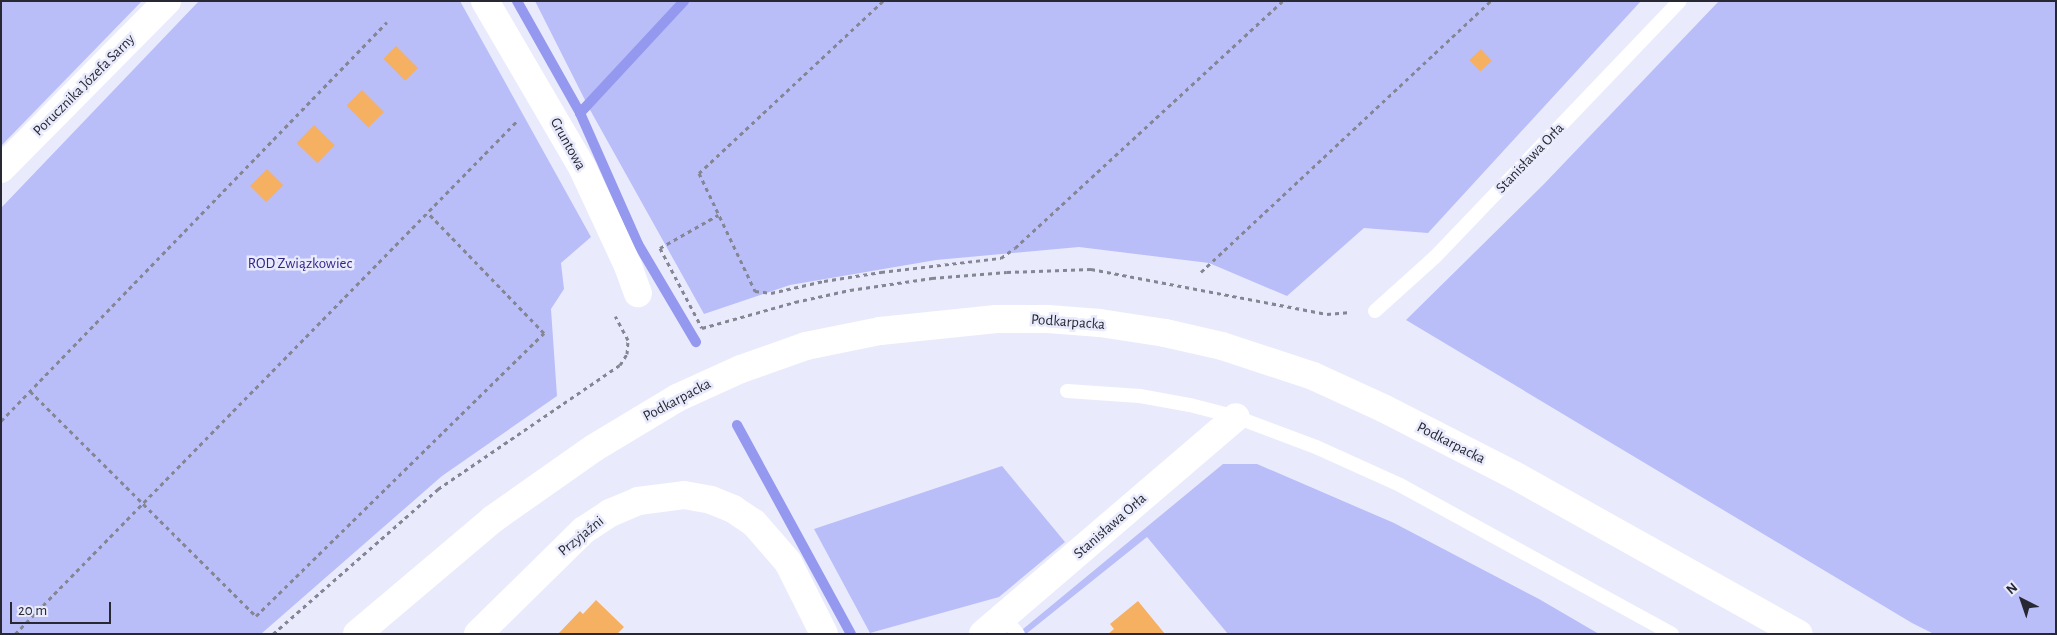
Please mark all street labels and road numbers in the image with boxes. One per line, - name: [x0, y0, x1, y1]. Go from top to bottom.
- street label: Porucznika Józefa Sarny: [29, 30, 139, 140]
- street label: Gruntowa: [546, 115, 590, 173]
- street label: Stanisława Orła: [1492, 119, 1568, 197]
- street label: Podkarpacka: [1030, 310, 1106, 334]
- street label: Podkarpacka: [640, 375, 714, 425]
- street label: Podkarpacka: [1414, 418, 1488, 468]
- street label: Stanisława Orła: [1070, 489, 1150, 563]
- street label: Przyjaźni: [555, 512, 607, 560]

